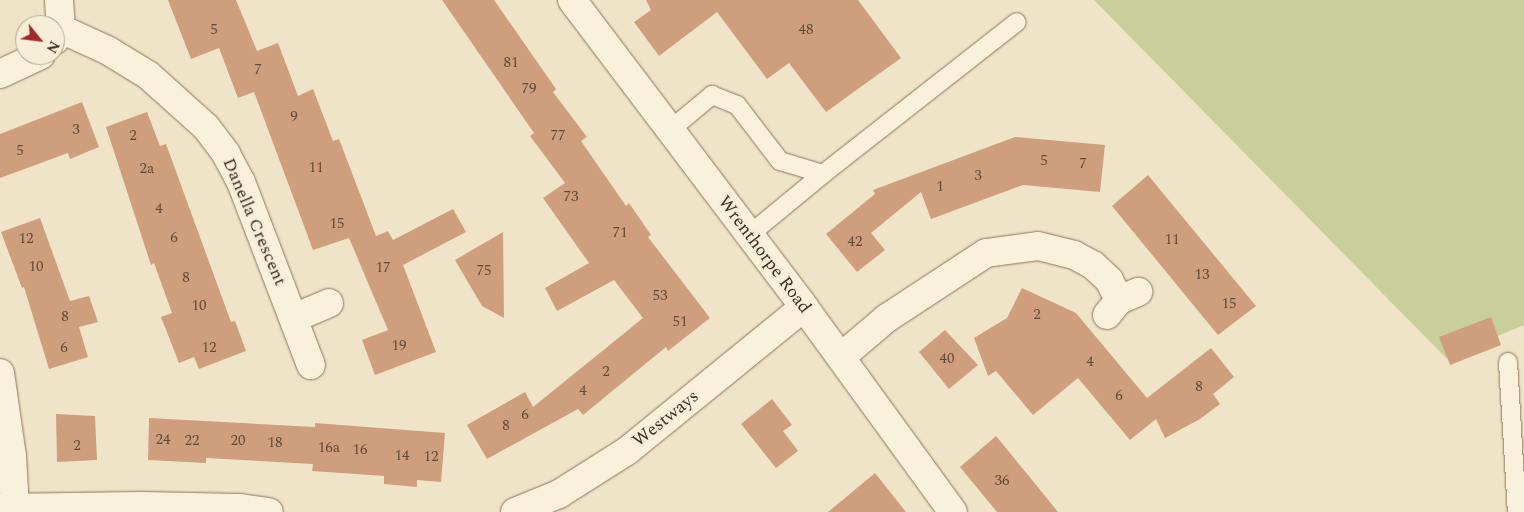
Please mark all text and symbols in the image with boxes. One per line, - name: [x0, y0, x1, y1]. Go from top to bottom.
- north arrow: [15, 15, 65, 65]
- house number: 5: [210, 21, 218, 39]
- house number: 48: [799, 21, 813, 39]
- text: N: [41, 37, 65, 57]
- house number: 81: [504, 54, 518, 72]
- house number: 7: [254, 61, 262, 79]
- house number: 79: [522, 80, 536, 98]
- house number: 9: [290, 108, 298, 126]
- house number: 3: [72, 121, 80, 139]
- house number: 2: [129, 127, 137, 145]
- house number: 77: [551, 127, 565, 145]
- house number: 5: [16, 142, 24, 160]
- house number: 5: [1040, 152, 1048, 170]
- street label: Danella Crescent: [217, 155, 291, 289]
- house number: 7: [1079, 155, 1087, 173]
- house number: 11: [309, 159, 323, 177]
- house number: 2a: [140, 160, 154, 178]
- house number: 3: [974, 167, 982, 185]
- house number: 1: [936, 178, 944, 196]
- house number: 73: [564, 188, 578, 206]
- street label: Wrenthorpe Road: [713, 192, 815, 318]
- house number: 4: [155, 200, 163, 218]
- house number: 15: [330, 215, 344, 233]
- house number: 71: [613, 224, 627, 242]
- house number: 6: [170, 229, 178, 247]
- house number: 12: [19, 230, 33, 248]
- house number: 11: [1165, 231, 1179, 249]
- house number: 42: [848, 233, 862, 251]
- house number: 10: [29, 258, 43, 276]
- house number: 17: [376, 259, 390, 277]
- house number: 75: [477, 262, 491, 280]
- house number: 13: [1195, 266, 1209, 284]
- house number: 8: [182, 269, 190, 287]
- house number: 53: [653, 287, 667, 305]
- house number: 15: [1222, 295, 1236, 313]
- house number: 10: [192, 297, 206, 315]
- house number: 2: [1033, 306, 1041, 324]
- house number: 8: [61, 308, 69, 326]
- house number: 51: [673, 313, 687, 331]
- house number: 19: [392, 337, 406, 355]
- house number: 6: [60, 339, 68, 357]
- house number: 12: [202, 339, 216, 357]
- house number: 40: [940, 350, 954, 368]
- house number: 4: [1086, 353, 1094, 371]
- house number: 2: [602, 363, 610, 381]
- house number: 8: [1195, 378, 1203, 396]
- house number: 4: [579, 382, 587, 400]
- street label: Westways: [629, 386, 703, 452]
- house number: 6: [1115, 387, 1123, 405]
- house number: 6: [521, 406, 529, 424]
- house number: 8: [502, 417, 510, 435]
- house number: 24: [156, 431, 170, 449]
- house number: 22: [185, 432, 199, 450]
- house number: 20: [231, 432, 245, 450]
- house number: 18: [268, 434, 282, 452]
- house number: 2: [73, 437, 81, 455]
- house number: 16a: [318, 439, 340, 457]
- house number: 16: [353, 441, 367, 459]
- house number: 14: [395, 447, 409, 465]
- house number: 12: [424, 448, 438, 466]
- house number: 36: [995, 472, 1009, 490]

